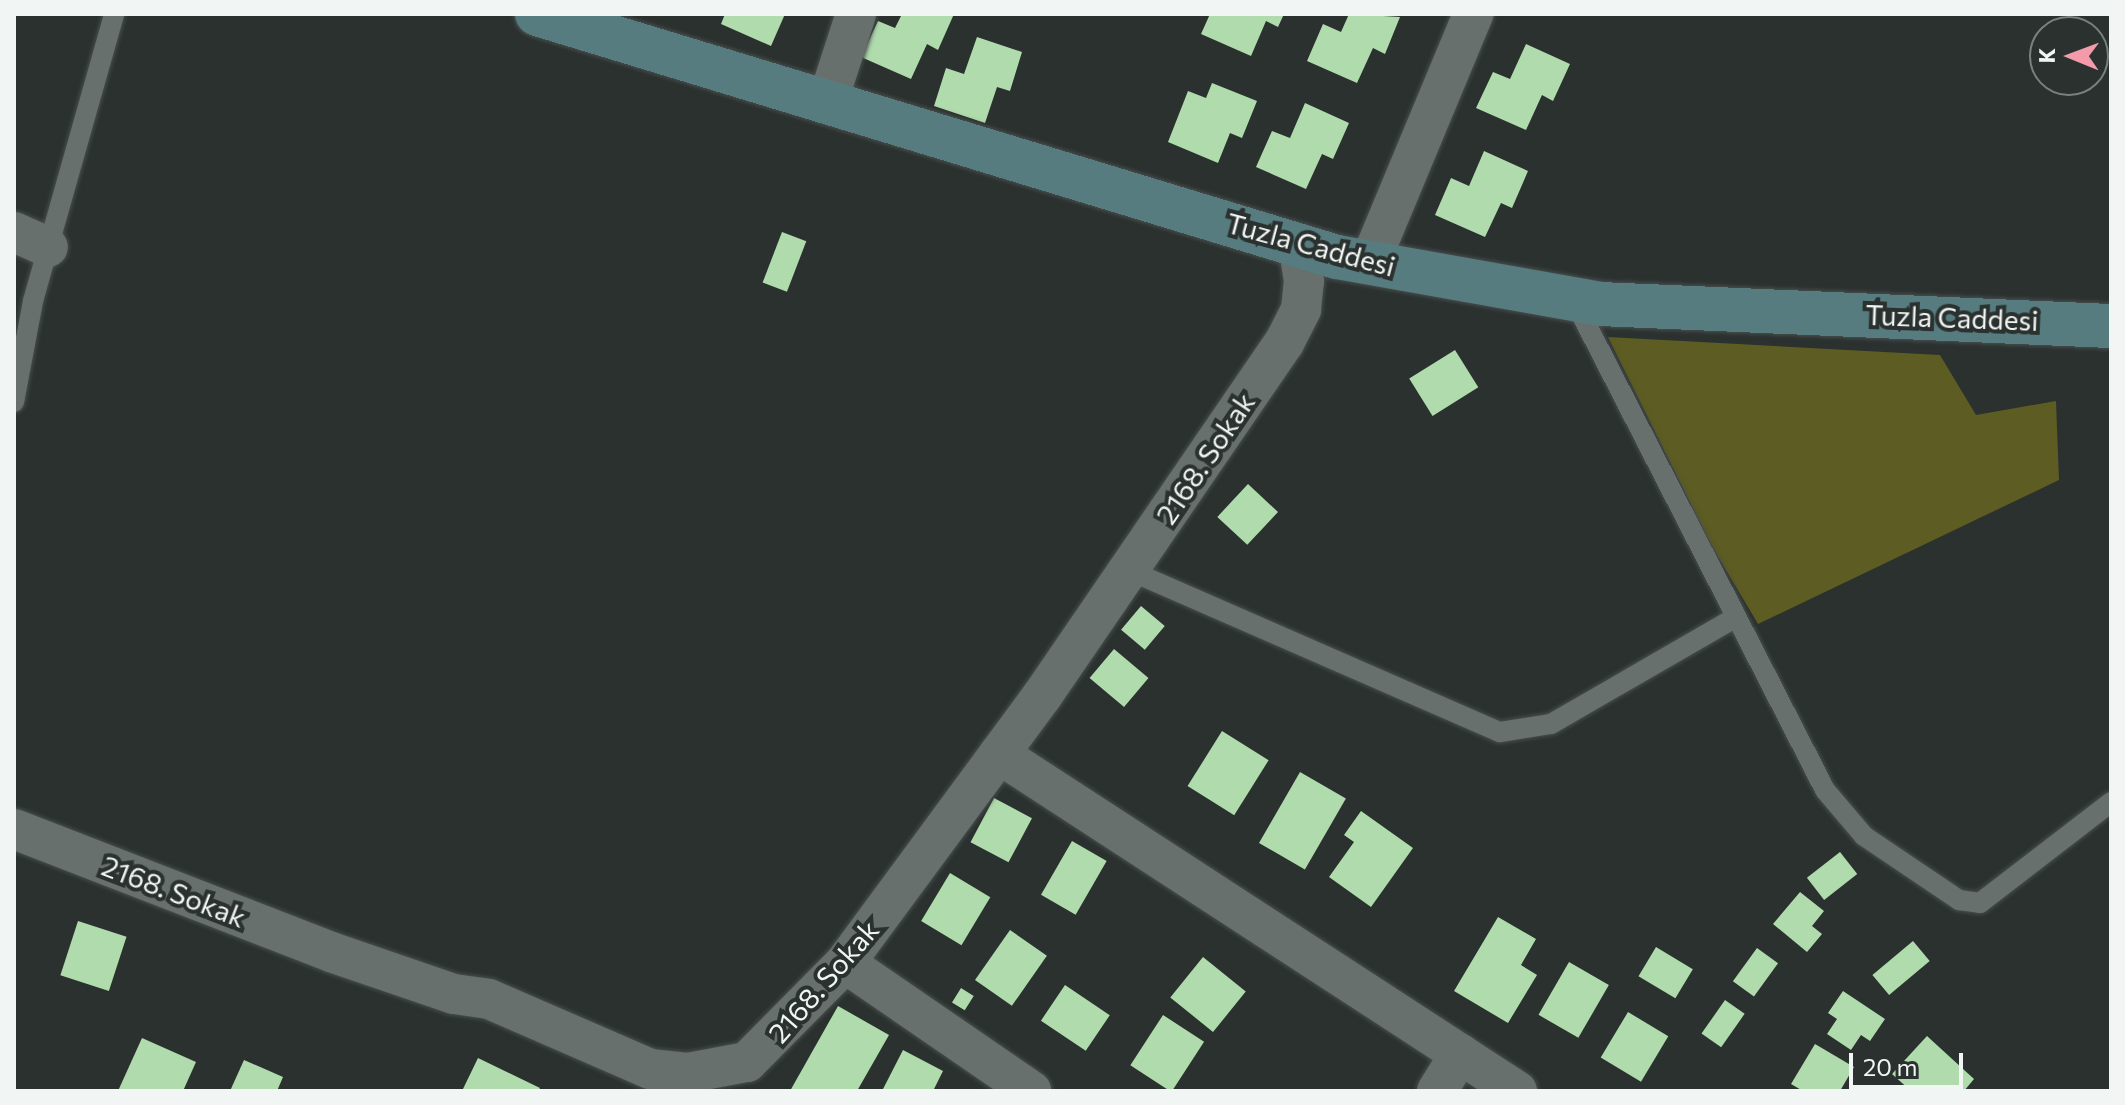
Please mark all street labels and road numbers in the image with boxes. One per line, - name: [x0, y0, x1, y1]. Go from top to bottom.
- street label: Tuzla Caddesi: [1223, 205, 1399, 283]
- street label: Tuzla Caddesi: [1865, 297, 2039, 337]
- street label: 2168. Sokak: [1149, 386, 1261, 530]
- street label: 2168. Sokak: [97, 848, 251, 934]
- street label: 2168. Sokak: [761, 913, 885, 1049]

